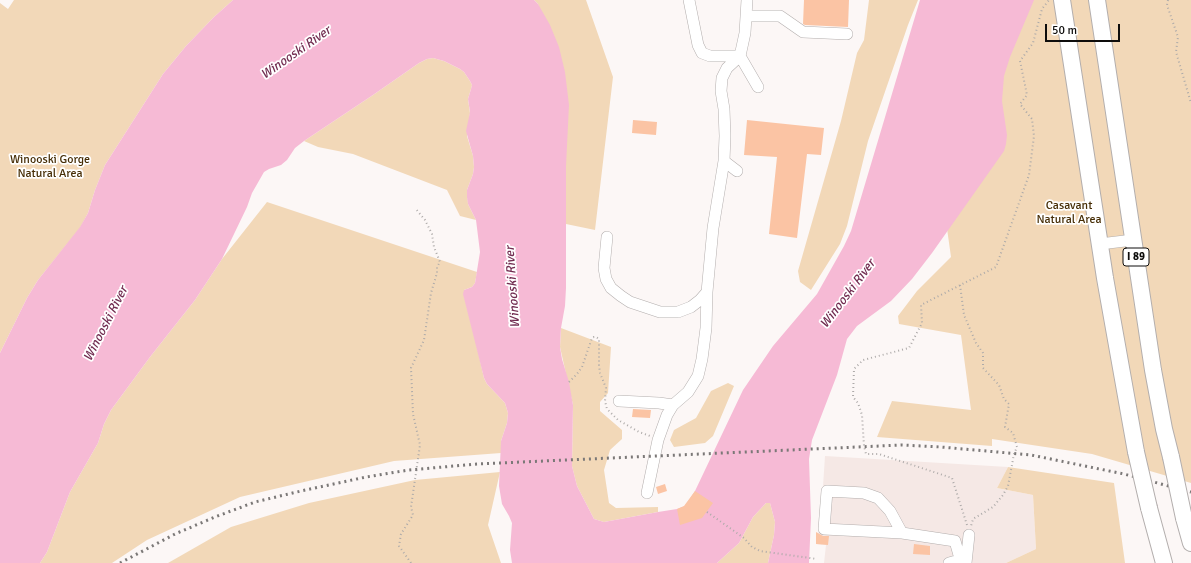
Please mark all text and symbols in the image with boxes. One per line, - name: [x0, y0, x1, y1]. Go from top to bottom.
- scale bar: [1047, 16, 1122, 42]
- water label: Winooski River: [258, 23, 334, 83]
- text: 50 m: [1052, 23, 1077, 38]
- park label: Winooski Gorge Natural Area: [10, 153, 90, 181]
- park label: Casavant Natural Area: [1036, 199, 1102, 227]
- water label: Winooski River: [502, 246, 524, 328]
- road number: I 89: [1123, 248, 1149, 266]
- water label: Winooski River: [817, 257, 879, 331]
- water label: Winooski River: [80, 284, 132, 364]

